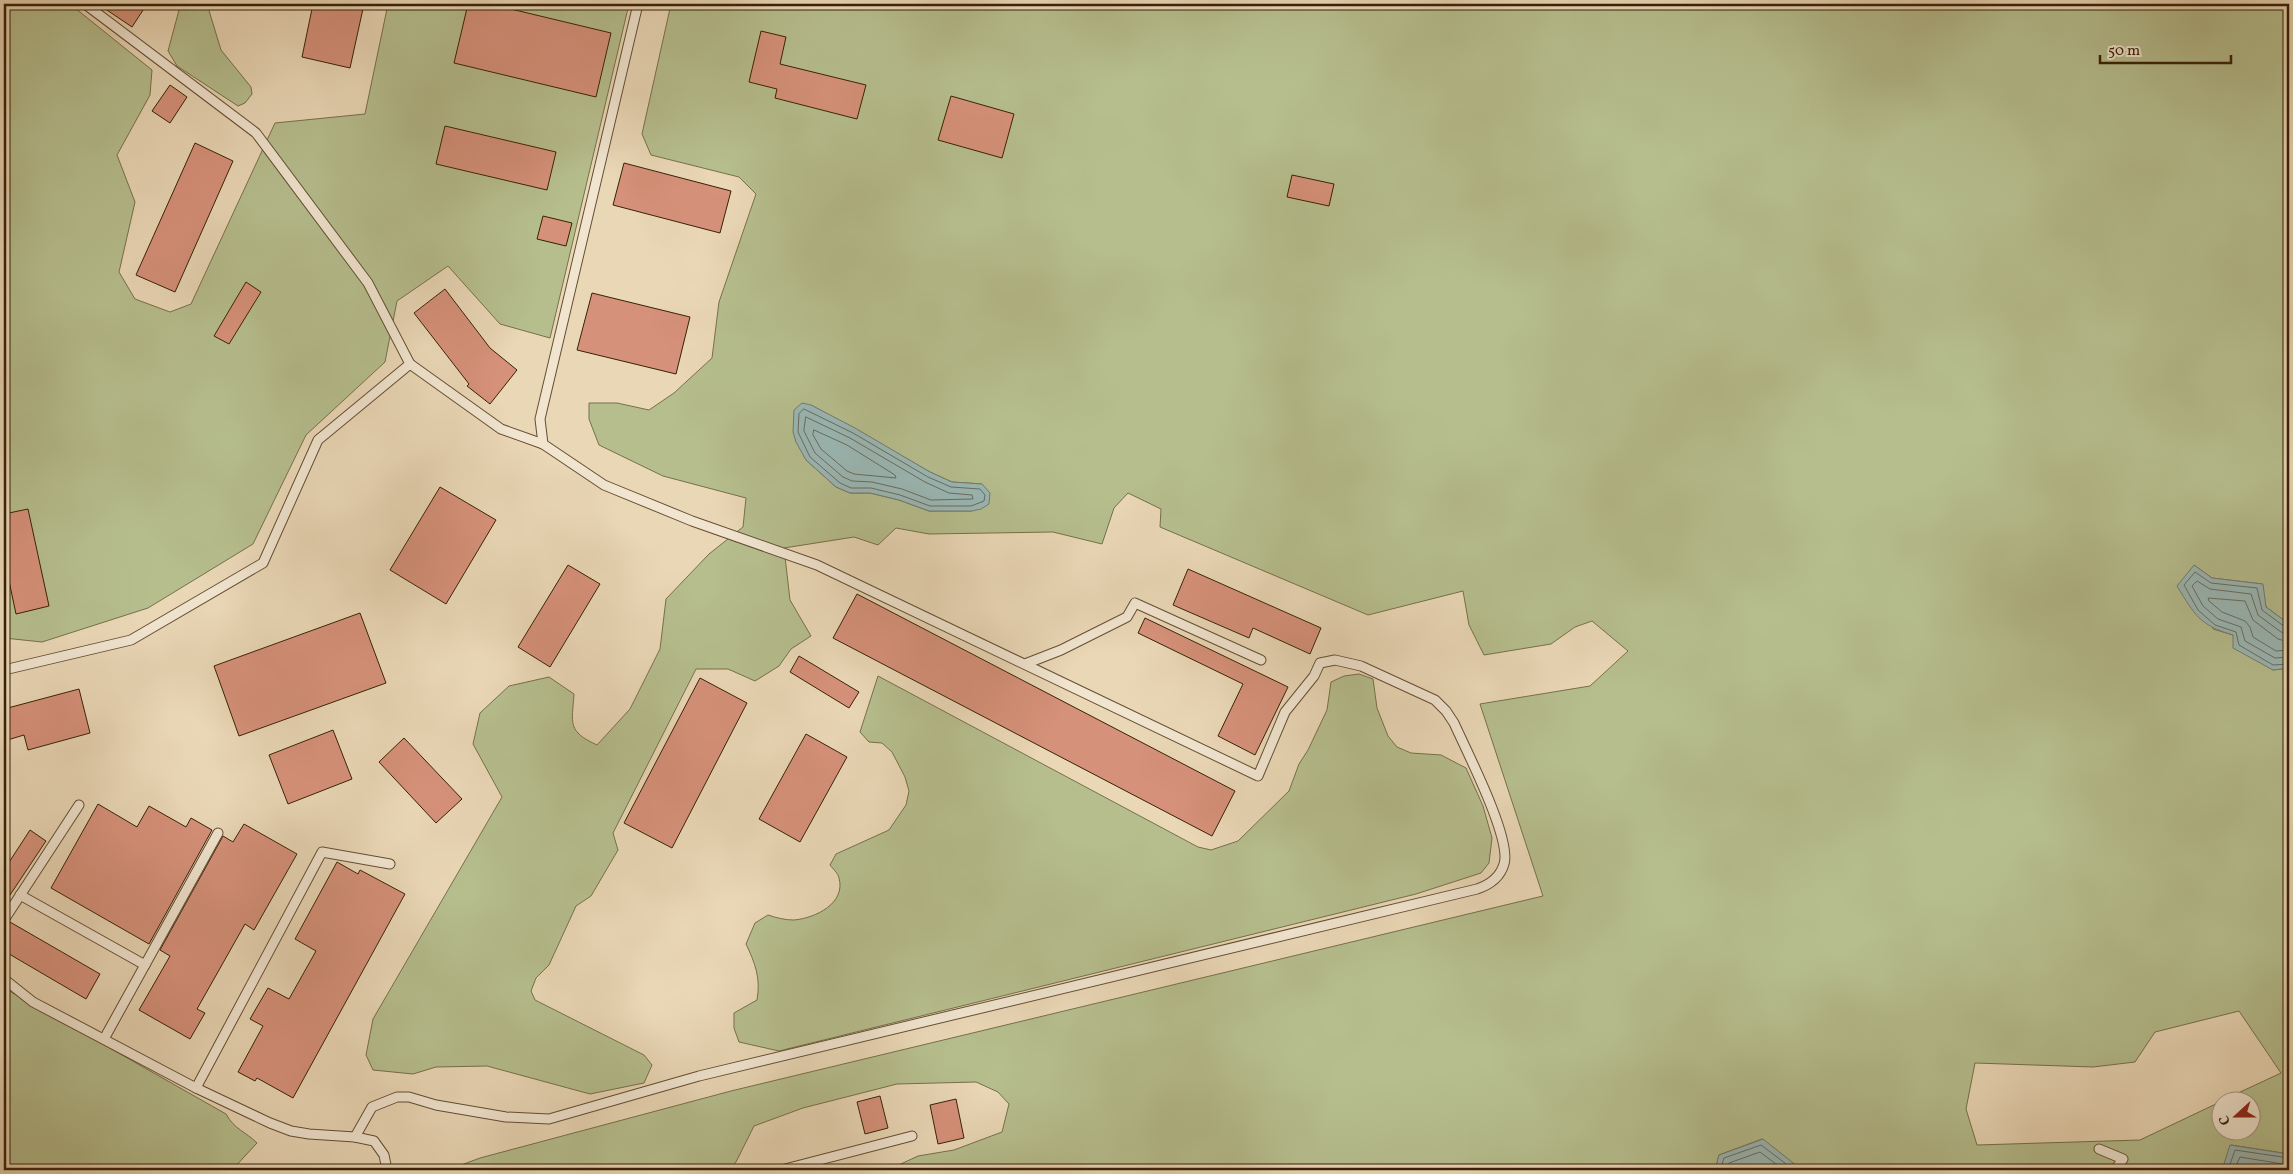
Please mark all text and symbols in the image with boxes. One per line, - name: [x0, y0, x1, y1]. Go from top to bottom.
- scale bar: [2100, 32, 2232, 64]
- text: 50 m: [2108, 41, 2140, 62]
- north arrow: [2210, 1092, 2260, 1142]
- text: С: [2215, 1113, 2236, 1128]

